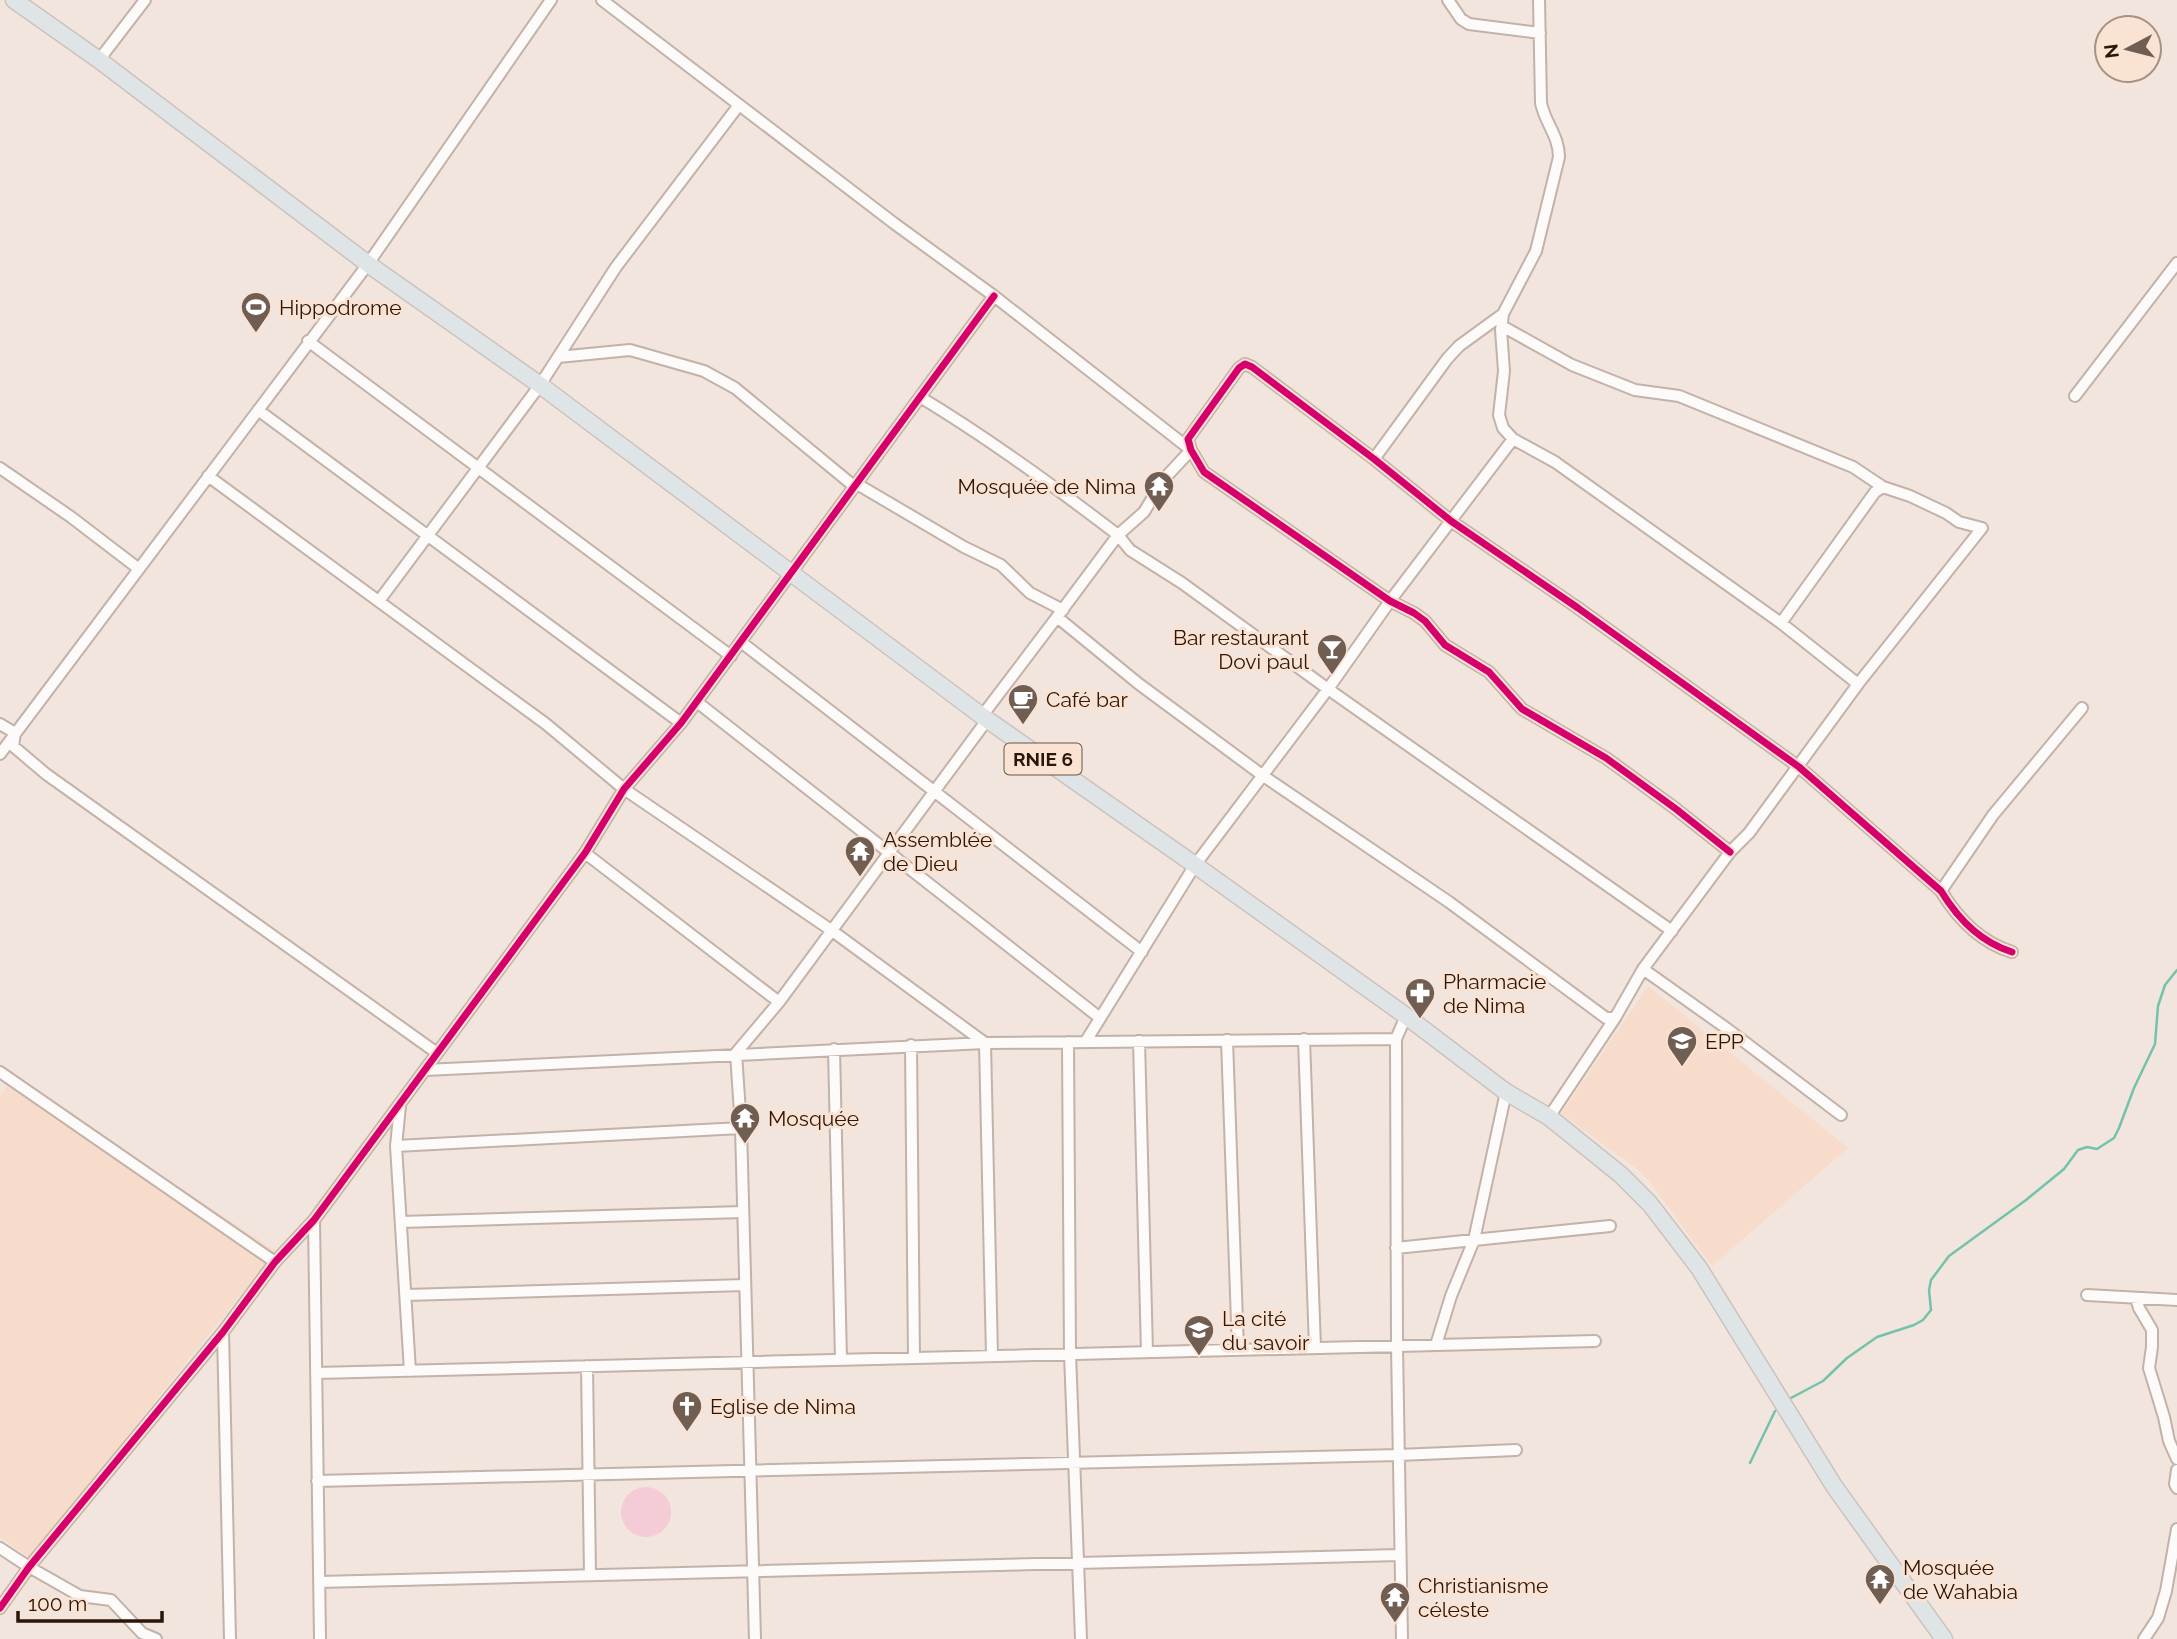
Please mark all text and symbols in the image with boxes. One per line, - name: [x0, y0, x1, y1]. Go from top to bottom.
- north arrow: [2093, 14, 2163, 84]
- text: N: [2099, 43, 2123, 60]
- sports icon: Hippodrome: [239, 290, 273, 334]
- place label: Hippodrome: [279, 295, 402, 320]
- temple icon: Mosquée de Nima: [1142, 469, 1176, 513]
- place label: Mosquée de Nima: [957, 474, 1136, 499]
- place label: Bar restaurant Dovi paul: [1173, 625, 1309, 674]
- bar icon: Bar restaurant Dovi paul: [1315, 632, 1349, 676]
- cafe icon: Café bar: [1006, 682, 1040, 726]
- place label: Café bar: [1046, 687, 1128, 712]
- road number: RNIE 6: [1004, 744, 1082, 774]
- place label: Assemblée de Dieu: [883, 827, 992, 876]
- temple icon: Assemblée de Dieu: [843, 834, 877, 878]
- place label: Pharmacie de Nima: [1443, 969, 1546, 1018]
- pharmacy icon: Pharmacie de Nima: [1403, 976, 1437, 1020]
- school or university icon: EPP: [1665, 1024, 1699, 1068]
- place label: EPP: [1705, 1029, 1744, 1054]
- temple icon: Mosquée: [728, 1101, 762, 1145]
- place label: Mosquée: [768, 1106, 859, 1131]
- place label: La cité du savoir: [1222, 1306, 1310, 1355]
- school or university icon: La cité du savoir: [1182, 1313, 1216, 1357]
- church icon: Eglise de Nima: [670, 1389, 704, 1433]
- place label: Eglise de Nima: [710, 1394, 856, 1419]
- place label: Mosquée de Wahabia: [1903, 1555, 2018, 1604]
- temple icon: Mosquée de Wahabia: [1863, 1562, 1897, 1606]
- place label: Christianisme céleste: [1418, 1573, 1548, 1622]
- scale bar: [18, 1580, 161, 1624]
- temple icon: Christianisme céleste: [1378, 1580, 1412, 1624]
- text: 100 m: [28, 1591, 87, 1616]

